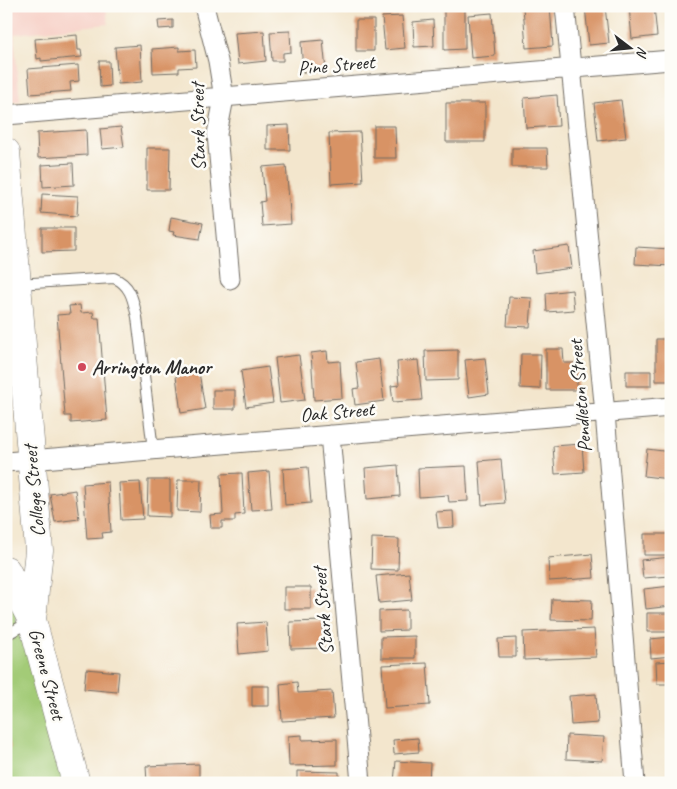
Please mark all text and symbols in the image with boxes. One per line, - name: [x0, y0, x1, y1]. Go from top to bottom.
- north arrow: [604, 22, 654, 72]
- text: N: [632, 45, 651, 60]
- street label: Pine Street: [297, 49, 378, 81]
- street label: Stark Street: [185, 79, 211, 171]
- street label: Pendleton Street: [562, 336, 597, 453]
- place label: Arrington Manor: [92, 355, 214, 380]
- marker: Arrington Manor: [76, 361, 88, 373]
- street label: Oak Street: [299, 396, 377, 428]
- street label: College Street: [17, 441, 50, 538]
- street label: Stark Street: [306, 563, 339, 656]
- street label: Greene Street: [23, 626, 72, 725]

